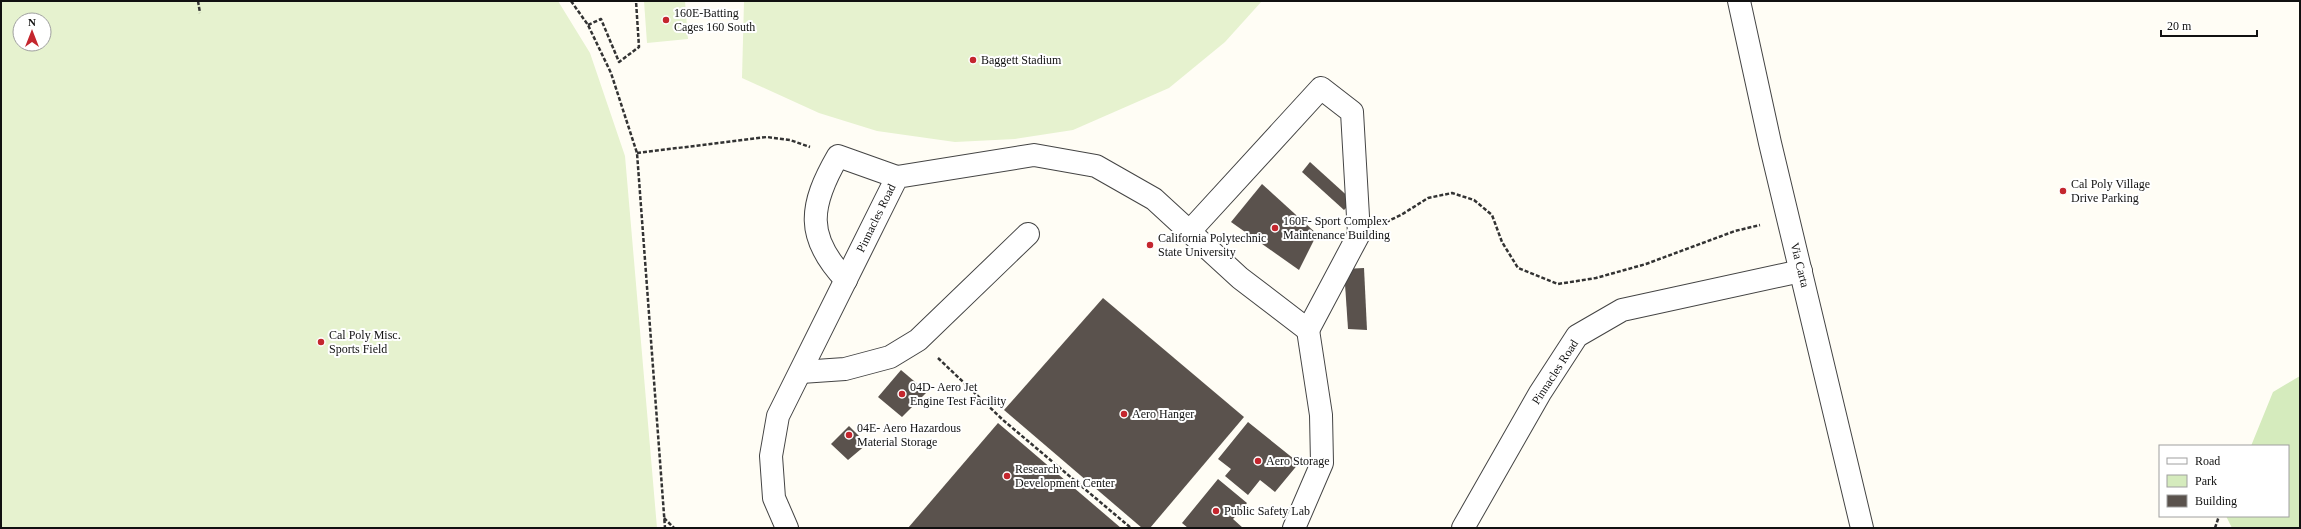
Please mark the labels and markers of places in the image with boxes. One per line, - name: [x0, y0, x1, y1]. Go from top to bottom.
- place label: 160E-Batting Cages 160 South: [674, 6, 755, 34]
- marker: 160E-Batting Cages 160 South: [661, 15, 671, 25]
- place label: Baggett Stadium: [981, 53, 1062, 67]
- marker: Baggett Stadium: [968, 55, 978, 65]
- place label: Cal Poly Village Drive Parking: [2071, 177, 2150, 205]
- marker: Cal Poly Village Drive Parking: [2058, 186, 2068, 196]
- place label: 160F- Sport Complex Maintenance Building: [1283, 214, 1390, 242]
- marker: 160F- Sport Complex Maintenance Building: [1270, 223, 1280, 233]
- place label: California Polytechnic State University: [1158, 231, 1266, 259]
- marker: California Polytechnic State University: [1145, 240, 1155, 250]
- place label: Cal Poly Misc. Sports Field: [329, 328, 401, 356]
- marker: Cal Poly Misc. Sports Field: [316, 337, 326, 347]
- place label: 04D- Aero Jet Engine Test Facility: [910, 380, 1006, 408]
- marker: 04D- Aero Jet Engine Test Facility: [897, 389, 907, 399]
- place label: Aero Hanger: [1132, 407, 1194, 421]
- marker: Aero Hanger: [1119, 409, 1129, 419]
- place label: 04E- Aero Hazardous Material Storage: [857, 421, 961, 449]
- marker: 04E- Aero Hazardous Material Storage: [844, 430, 854, 440]
- place label: Aero Storage: [1266, 454, 1330, 468]
- marker: Aero Storage: [1253, 456, 1263, 466]
- place label: Research Development Center: [1015, 462, 1115, 490]
- marker: Research Development Center: [1002, 471, 1012, 481]
- place label: Public Safety Lab: [1224, 504, 1310, 518]
- marker: Public Safety Lab: [1211, 506, 1221, 516]

